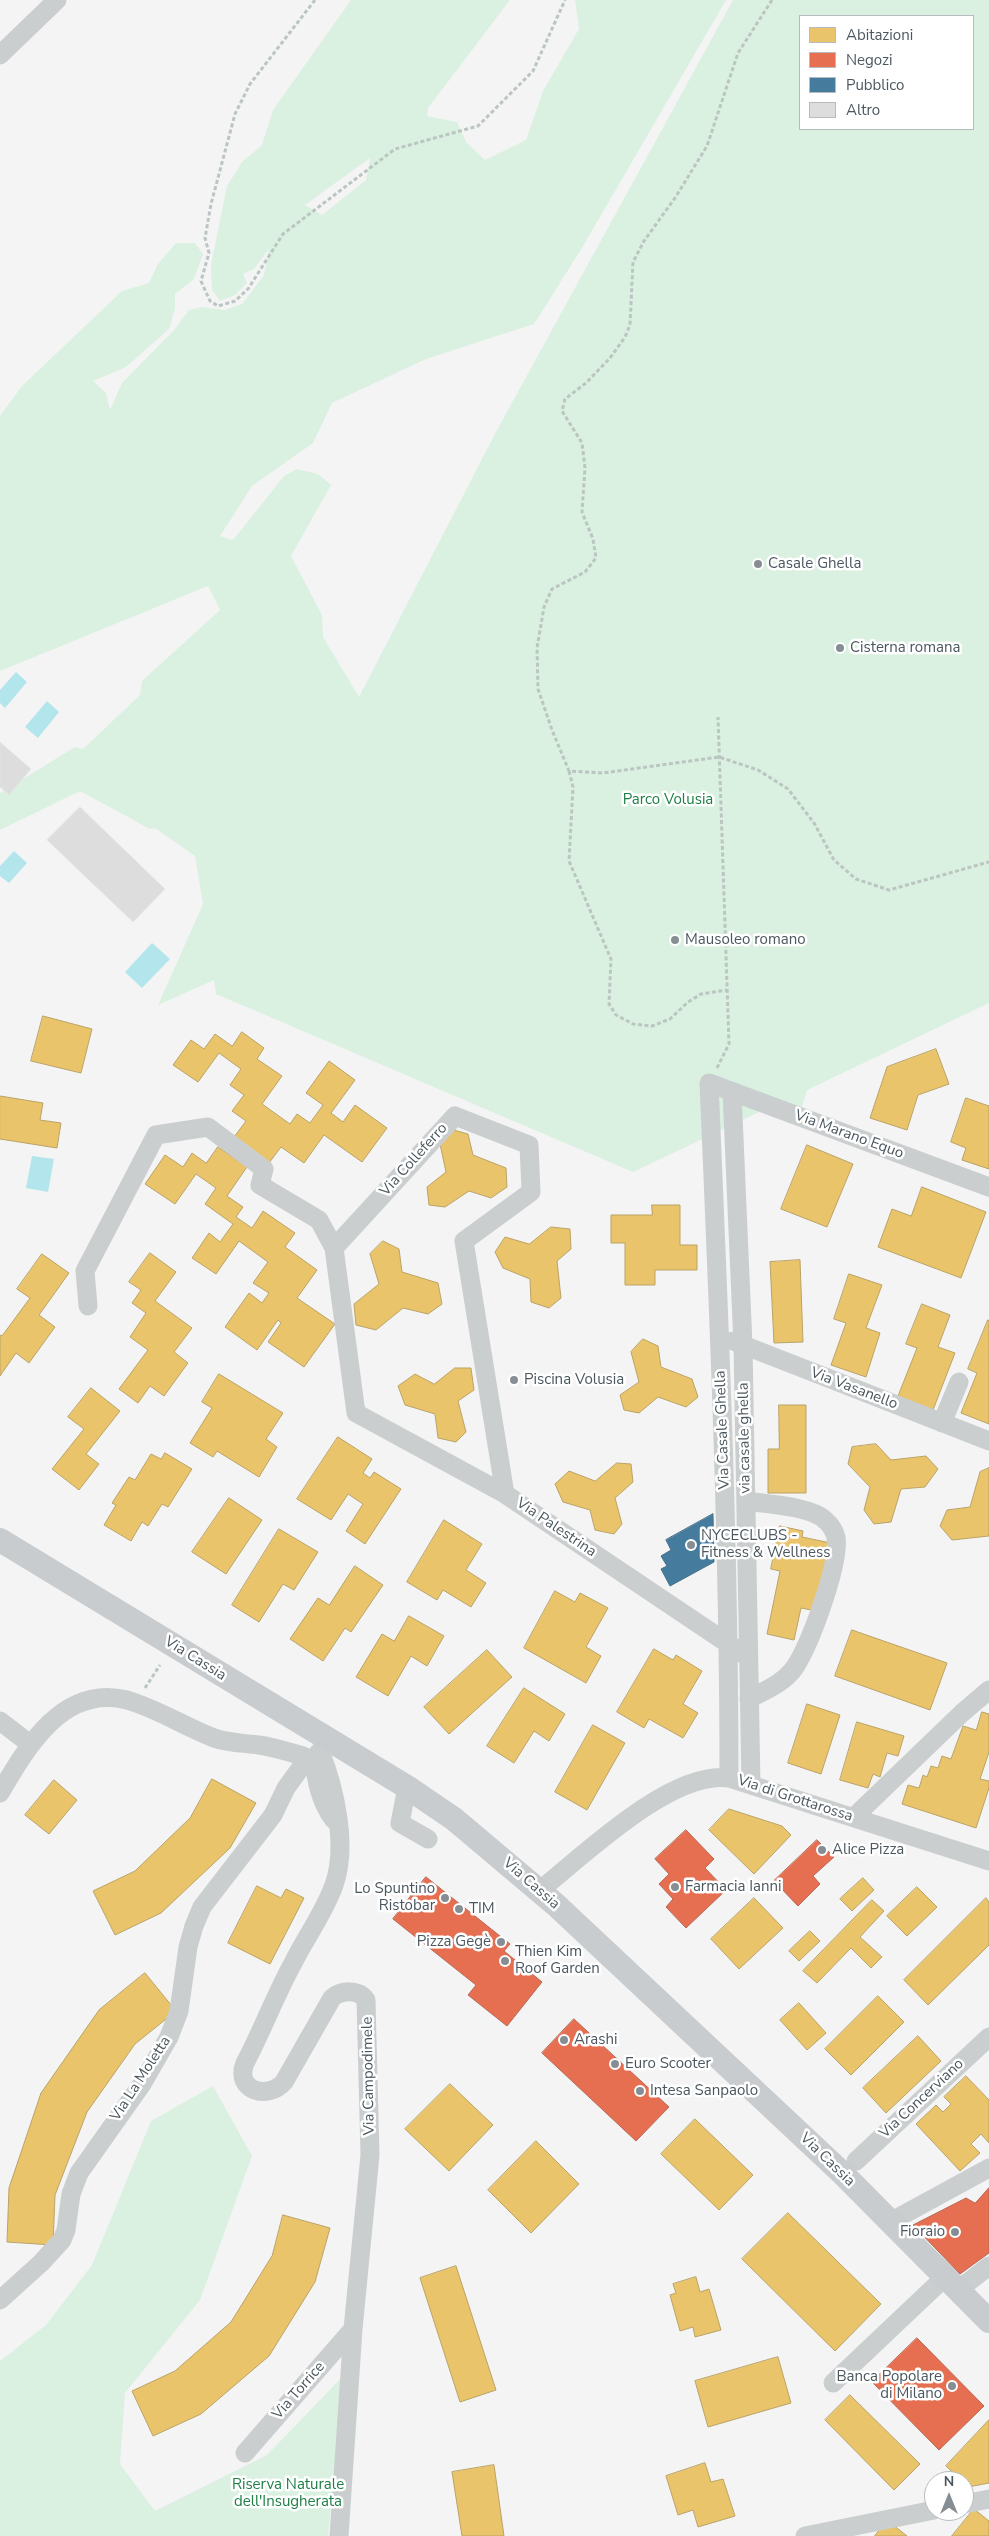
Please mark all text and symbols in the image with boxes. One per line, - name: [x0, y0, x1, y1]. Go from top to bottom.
- legend: [799, 15, 974, 130]
- text: Abitazioni: [846, 25, 913, 45]
- text: Negozi: [846, 50, 893, 70]
- text: Pubblico: [846, 75, 904, 95]
- text: Altro: [846, 100, 880, 120]
- place label: Casale Ghella: [768, 555, 861, 573]
- marker: Casale Ghella: [752, 558, 764, 570]
- place label: Cisterna romana: [850, 639, 960, 657]
- marker: Cisterna romana: [834, 642, 846, 654]
- park label: Parco Volusia: [623, 791, 713, 809]
- place label: Mausoleo romano: [685, 931, 806, 949]
- marker: Mausoleo romano: [669, 934, 681, 946]
- street label: Via Marano Equo: [792, 1107, 906, 1163]
- street label: Via Colleferro: [377, 1120, 451, 1200]
- street label: Via Vasanello: [808, 1364, 900, 1414]
- street label: Via Casale Ghella: [712, 1370, 734, 1490]
- place label: Piscina Volusia: [524, 1371, 624, 1389]
- marker: Piscina Volusia: [508, 1374, 520, 1386]
- street label: via casale ghella: [735, 1382, 755, 1494]
- street label: Via Palestrina: [513, 1495, 599, 1561]
- place label: NYCECLUBS - Fitness & Wellness: [701, 1527, 830, 1562]
- marker: NYCECLUBS - Fitness & Wellness: [685, 1539, 697, 1551]
- street label: Via Cassia: [161, 1633, 229, 1685]
- street label: Via di Grottarossa: [735, 1772, 855, 1826]
- place label: Alice Pizza: [832, 1841, 904, 1859]
- marker: Alice Pizza: [816, 1844, 828, 1856]
- street label: Via Cassia: [499, 1854, 563, 1914]
- place label: Farmacia Ianni: [685, 1878, 782, 1896]
- place label: Lo Spuntino Ristobar: [354, 1880, 435, 1915]
- marker: Farmacia Ianni: [669, 1881, 681, 1893]
- marker: Lo Spuntino Ristobar: [439, 1892, 451, 1904]
- place label: TIM: [469, 1900, 495, 1918]
- marker: TIM: [453, 1903, 465, 1915]
- place label: Pizza Gegè: [417, 1933, 491, 1951]
- marker: Pizza Gegè: [495, 1936, 507, 1948]
- place label: Thien Kim Roof Garden: [515, 1943, 600, 1978]
- marker: Thien Kim Roof Garden: [499, 1955, 511, 1967]
- street label: Via Campodimele: [359, 2016, 379, 2136]
- place label: Arashi: [574, 2031, 617, 2049]
- street label: Via La Moletta: [107, 2033, 175, 2125]
- marker: Arashi: [558, 2034, 570, 2046]
- place label: Euro Scooter: [625, 2055, 711, 2073]
- street label: Via Concerviano: [876, 2055, 968, 2143]
- marker: Euro Scooter: [609, 2058, 621, 2070]
- place label: Intesa Sanpaolo: [650, 2082, 758, 2100]
- marker: Intesa Sanpaolo: [634, 2085, 646, 2097]
- street label: Via Cassia: [796, 2129, 858, 2191]
- place label: Fioraio: [900, 2223, 945, 2241]
- marker: Fioraio: [949, 2226, 961, 2238]
- street label: Via Torrice: [269, 2358, 329, 2424]
- place label: Banca Popolare di Milano: [836, 2368, 942, 2403]
- marker: Banca Popolare di Milano: [946, 2380, 958, 2392]
- north arrow: [924, 2471, 974, 2521]
- text: N: [944, 2472, 954, 2491]
- park label: Riserva Naturale dell'Insugherata: [232, 2476, 344, 2511]

